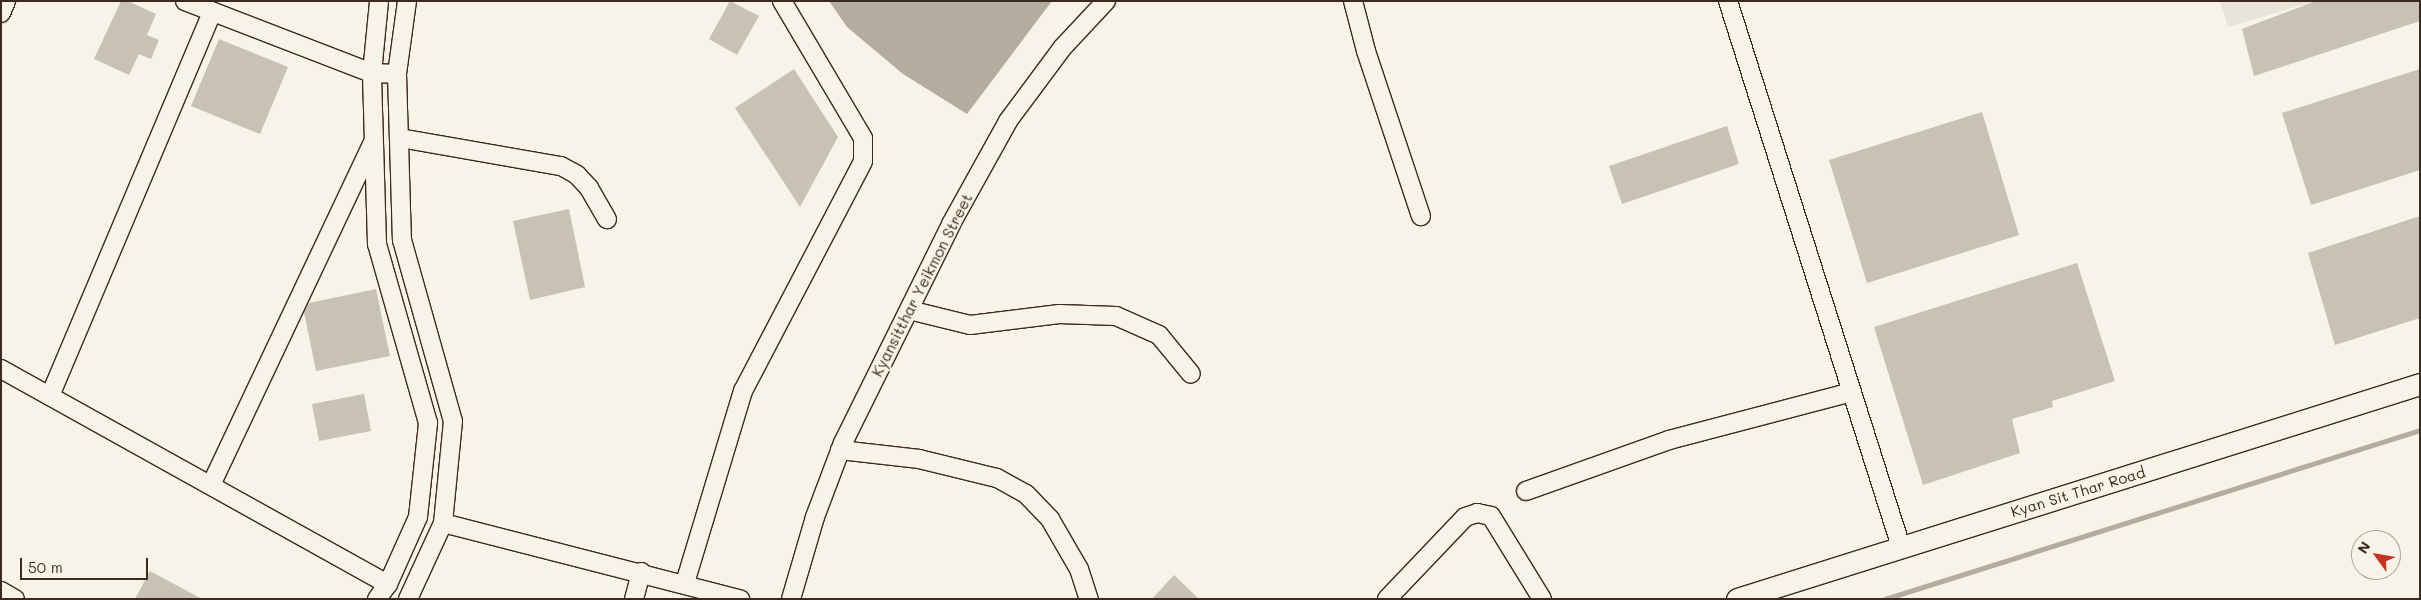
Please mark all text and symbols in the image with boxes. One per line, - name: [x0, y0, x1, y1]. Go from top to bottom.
- street label: Kyansitthar Yeikmon Street: [868, 190, 976, 380]
- street label: Kyan Sit Thar Road: [2009, 463, 2147, 521]
- north arrow: [2351, 530, 2401, 580]
- text: N: [2353, 538, 2375, 557]
- scale bar: [22, 548, 150, 580]
- text: 50 m: [28, 557, 63, 577]

